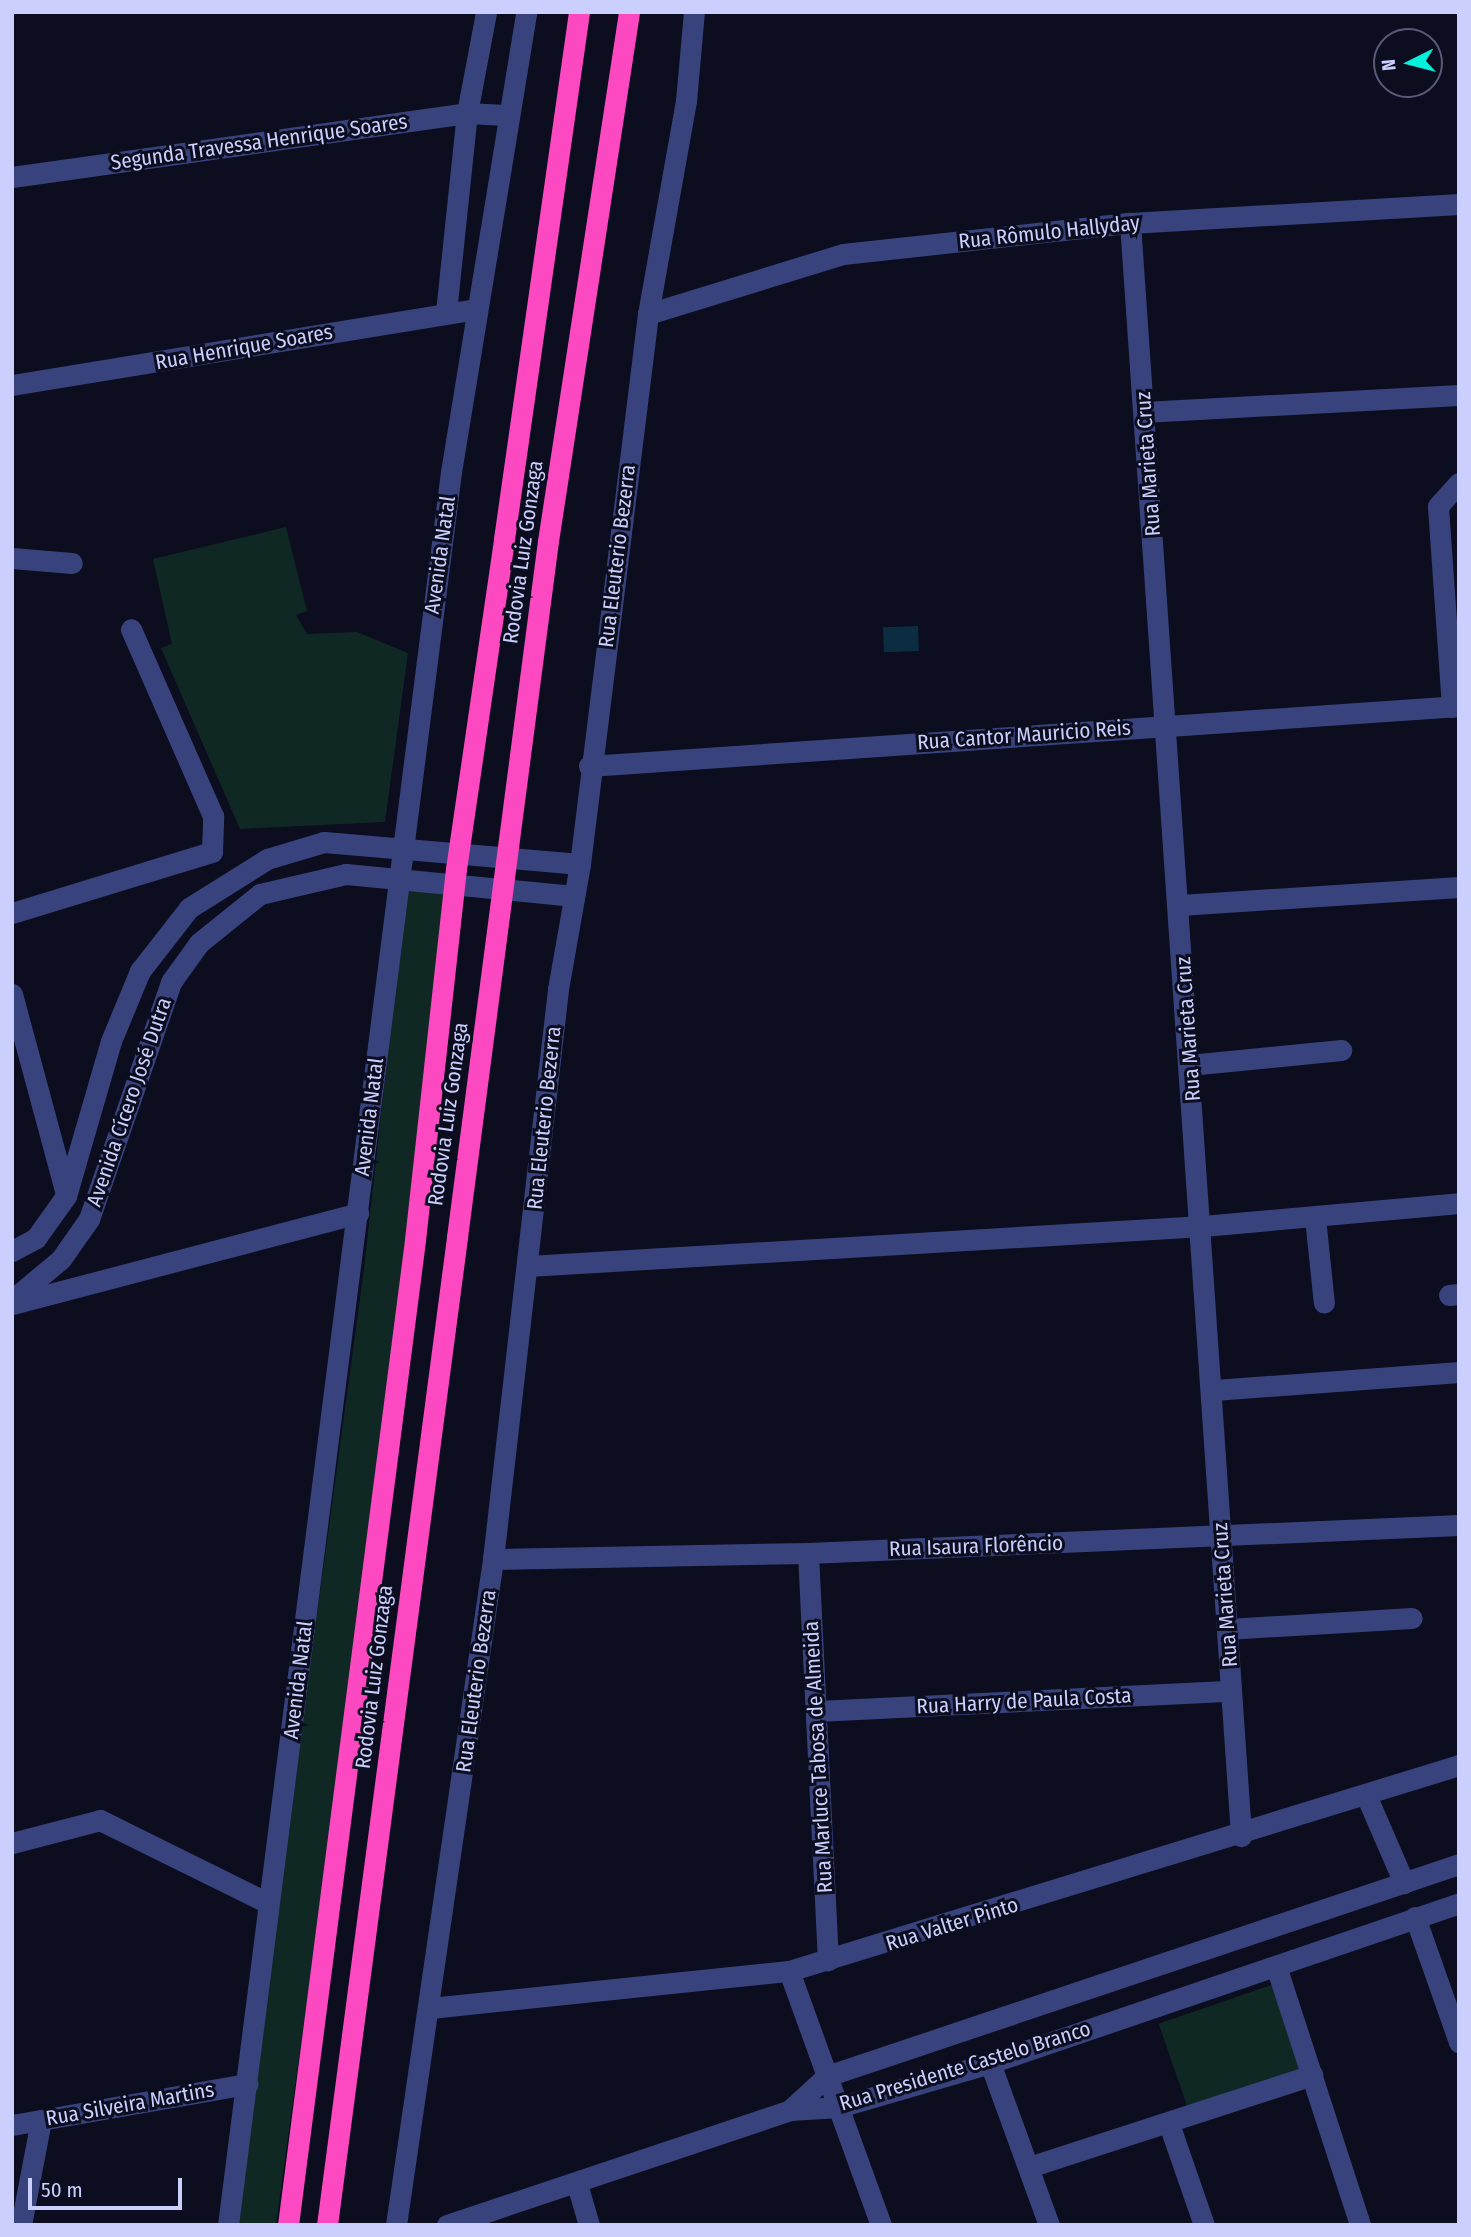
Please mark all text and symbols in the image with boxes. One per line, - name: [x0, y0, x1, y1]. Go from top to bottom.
- north arrow: [1373, 28, 1443, 98]
- text: N: [1377, 58, 1401, 72]
- street label: Segunda Travessa Henrique Soares: [109, 109, 409, 175]
- street label: Rua Rômulo Hallyday: [957, 210, 1141, 254]
- street label: Rua Henrique Soares: [153, 319, 335, 375]
- street label: Rua Marieta Cruz: [1130, 391, 1166, 537]
- street label: Rodovia Luiz Gonzaga: [498, 459, 548, 645]
- street label: Rua Eleuterio Bezerra: [593, 463, 641, 649]
- street label: Avenida Natal: [419, 494, 461, 616]
- street label: Rua Cantor Mauricio Reis: [916, 715, 1132, 755]
- street label: Rua Marieta Cruz: [1170, 956, 1206, 1102]
- street label: Avenida Cícero José Dutra: [81, 994, 177, 1210]
- street label: Rodovia Luiz Gonzaga: [423, 1021, 473, 1207]
- street label: Rua Eleuterio Bezerra: [522, 1025, 566, 1211]
- street label: Avenida Natal: [349, 1056, 389, 1178]
- street label: Rua Marieta Cruz: [1207, 1522, 1243, 1668]
- street label: Rua Isaura Florêncio: [889, 1530, 1063, 1562]
- street label: Rodovia Luiz Gonzaga: [350, 1584, 398, 1770]
- street label: Rua Eleuterio Bezerra: [451, 1588, 501, 1774]
- street label: Avenida Natal: [278, 1619, 318, 1741]
- street label: Rua Marluce Tabosa de Almeida: [798, 1620, 838, 1894]
- street label: Rua Harry de Paula Costa: [916, 1683, 1132, 1719]
- street label: Rua Valter Pinto: [883, 1892, 1021, 1956]
- street label: Rua Presidente Castelo Branco: [836, 2016, 1094, 2116]
- street label: Rua Silveira Martins: [44, 2077, 216, 2131]
- scale bar: [32, 2164, 186, 2208]
- text: 50 m: [41, 2177, 83, 2203]

